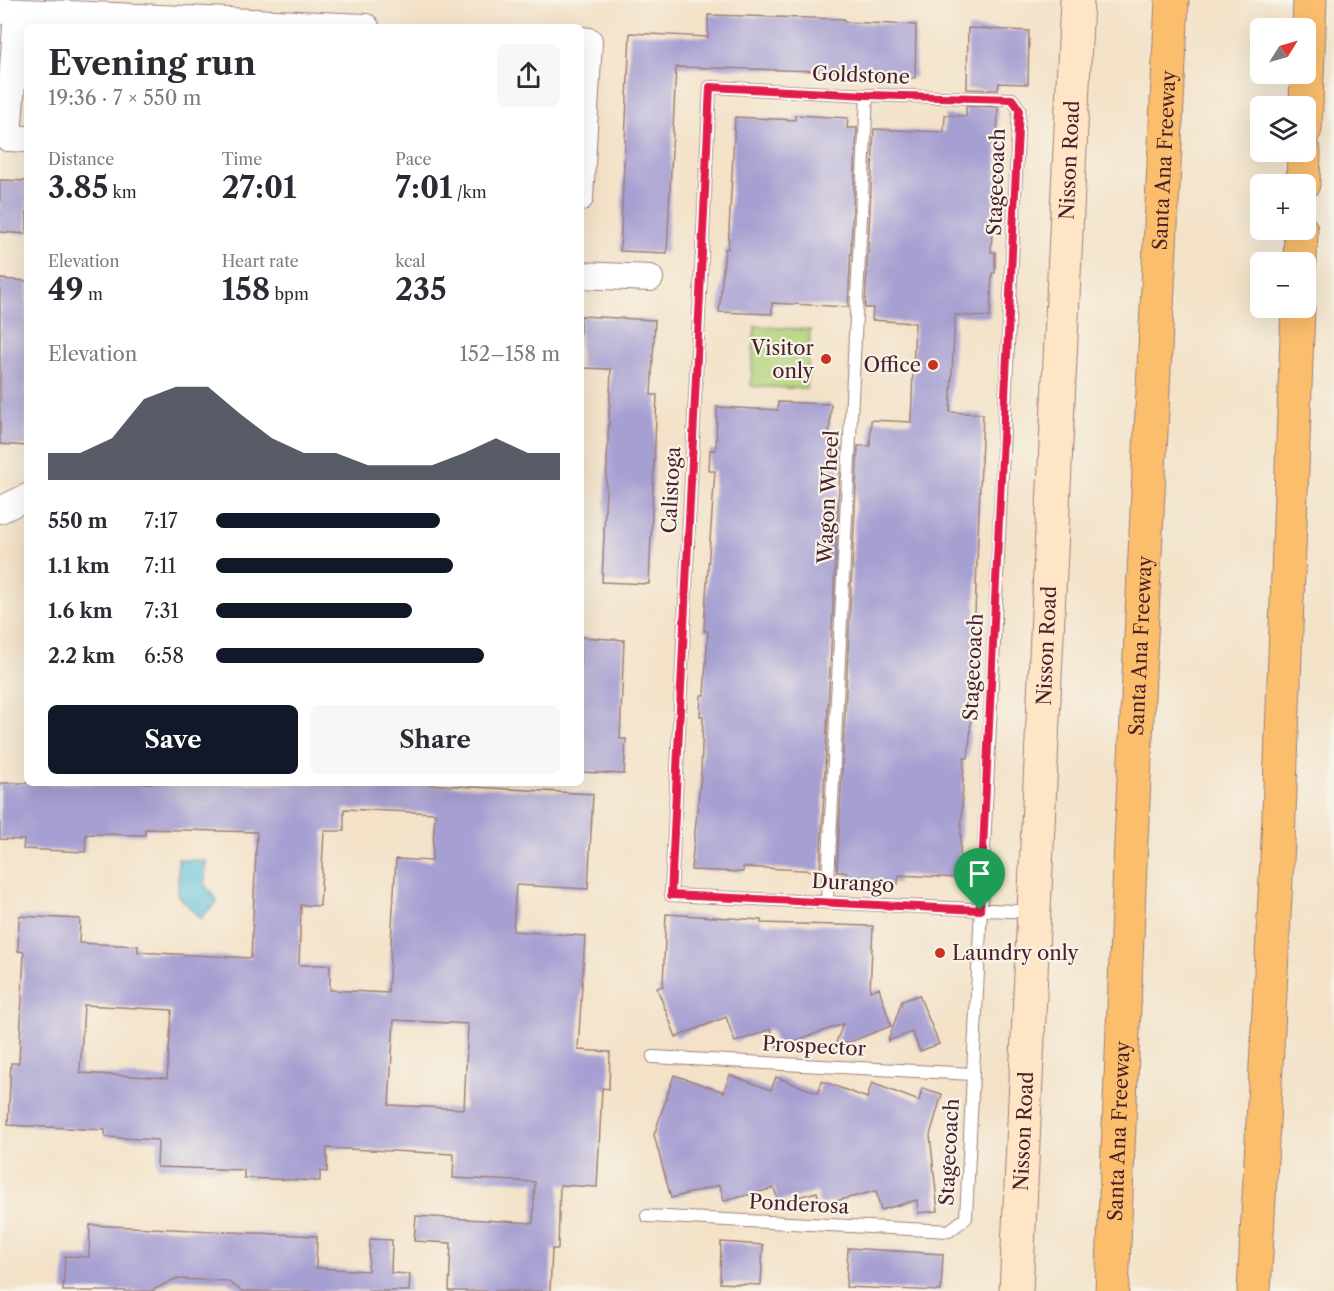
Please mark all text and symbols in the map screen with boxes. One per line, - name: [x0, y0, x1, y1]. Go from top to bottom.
- north arrow: [1250, 18, 1316, 84]
- map controls: [1250, 18, 1316, 318]
- text: Evening run: [48, 43, 256, 84]
- button: share: [497, 44, 560, 107]
- street label: Goldstone: [812, 61, 910, 89]
- street label: Santa Ana Freeway: [1148, 69, 1181, 251]
- text: 19:36 · 7 × 550 m: [48, 86, 201, 110]
- button: layers: [1250, 96, 1316, 162]
- street label: Nisson Road: [1055, 100, 1084, 221]
- street label: Stagecoach: [982, 127, 1010, 236]
- text: Distance: [48, 149, 114, 169]
- text: Time: [222, 149, 262, 169]
- text: Pace: [395, 149, 431, 169]
- text: 3.85: [48, 169, 108, 206]
- text: 27:01: [222, 169, 297, 206]
- text: 7:01: [395, 169, 453, 206]
- button: +: [1250, 174, 1316, 240]
- text: km: [108, 182, 137, 202]
- text: /km: [453, 182, 487, 202]
- text: Elevation: [48, 251, 119, 271]
- text: Heart rate: [222, 251, 299, 271]
- text: kcal: [395, 251, 426, 271]
- button: −: [1250, 252, 1316, 318]
- text: 49: [48, 271, 84, 308]
- text: 158: [222, 271, 270, 308]
- text: 235: [395, 271, 447, 308]
- text: m: [84, 284, 103, 304]
- text: bpm: [270, 284, 309, 304]
- place label: Visitor only: [750, 336, 815, 383]
- text: Elevation: [48, 342, 137, 366]
- text: 152–158 m: [460, 342, 560, 366]
- marker: Visitor only: [819, 352, 833, 366]
- place label: Office: [863, 353, 921, 377]
- marker: Office: [926, 358, 940, 372]
- street label: Wagon Wheel: [812, 430, 843, 565]
- street label: Calistoga: [657, 446, 685, 534]
- text: 550 m: [48, 509, 108, 533]
- text: 7:17: [144, 509, 178, 533]
- text: 1.1 km: [48, 554, 110, 578]
- text: 7:11: [144, 554, 176, 578]
- street label: Santa Ana Freeway: [1124, 554, 1157, 736]
- street label: Nisson Road: [1032, 585, 1061, 706]
- text: 1.6 km: [48, 599, 113, 623]
- text: 7:31: [144, 599, 179, 623]
- street label: Stagecoach: [958, 612, 988, 721]
- text: 2.2 km: [48, 644, 115, 668]
- text: 6:58: [144, 644, 184, 668]
- button: Save: [48, 705, 298, 774]
- button: Share: [310, 705, 560, 774]
- pin: [954, 848, 1005, 910]
- icon: arrive: [963, 857, 996, 890]
- street label: Durango: [811, 869, 895, 897]
- place label: Laundry only: [952, 941, 1079, 965]
- marker: Laundry only: [933, 946, 947, 960]
- street label: Prospector: [761, 1031, 867, 1061]
- street label: Santa Ana Freeway: [1103, 1040, 1135, 1222]
- street label: Nisson Road: [1009, 1071, 1038, 1191]
- street label: Stagecoach: [934, 1097, 964, 1206]
- street label: Ponderosa: [748, 1189, 850, 1219]

